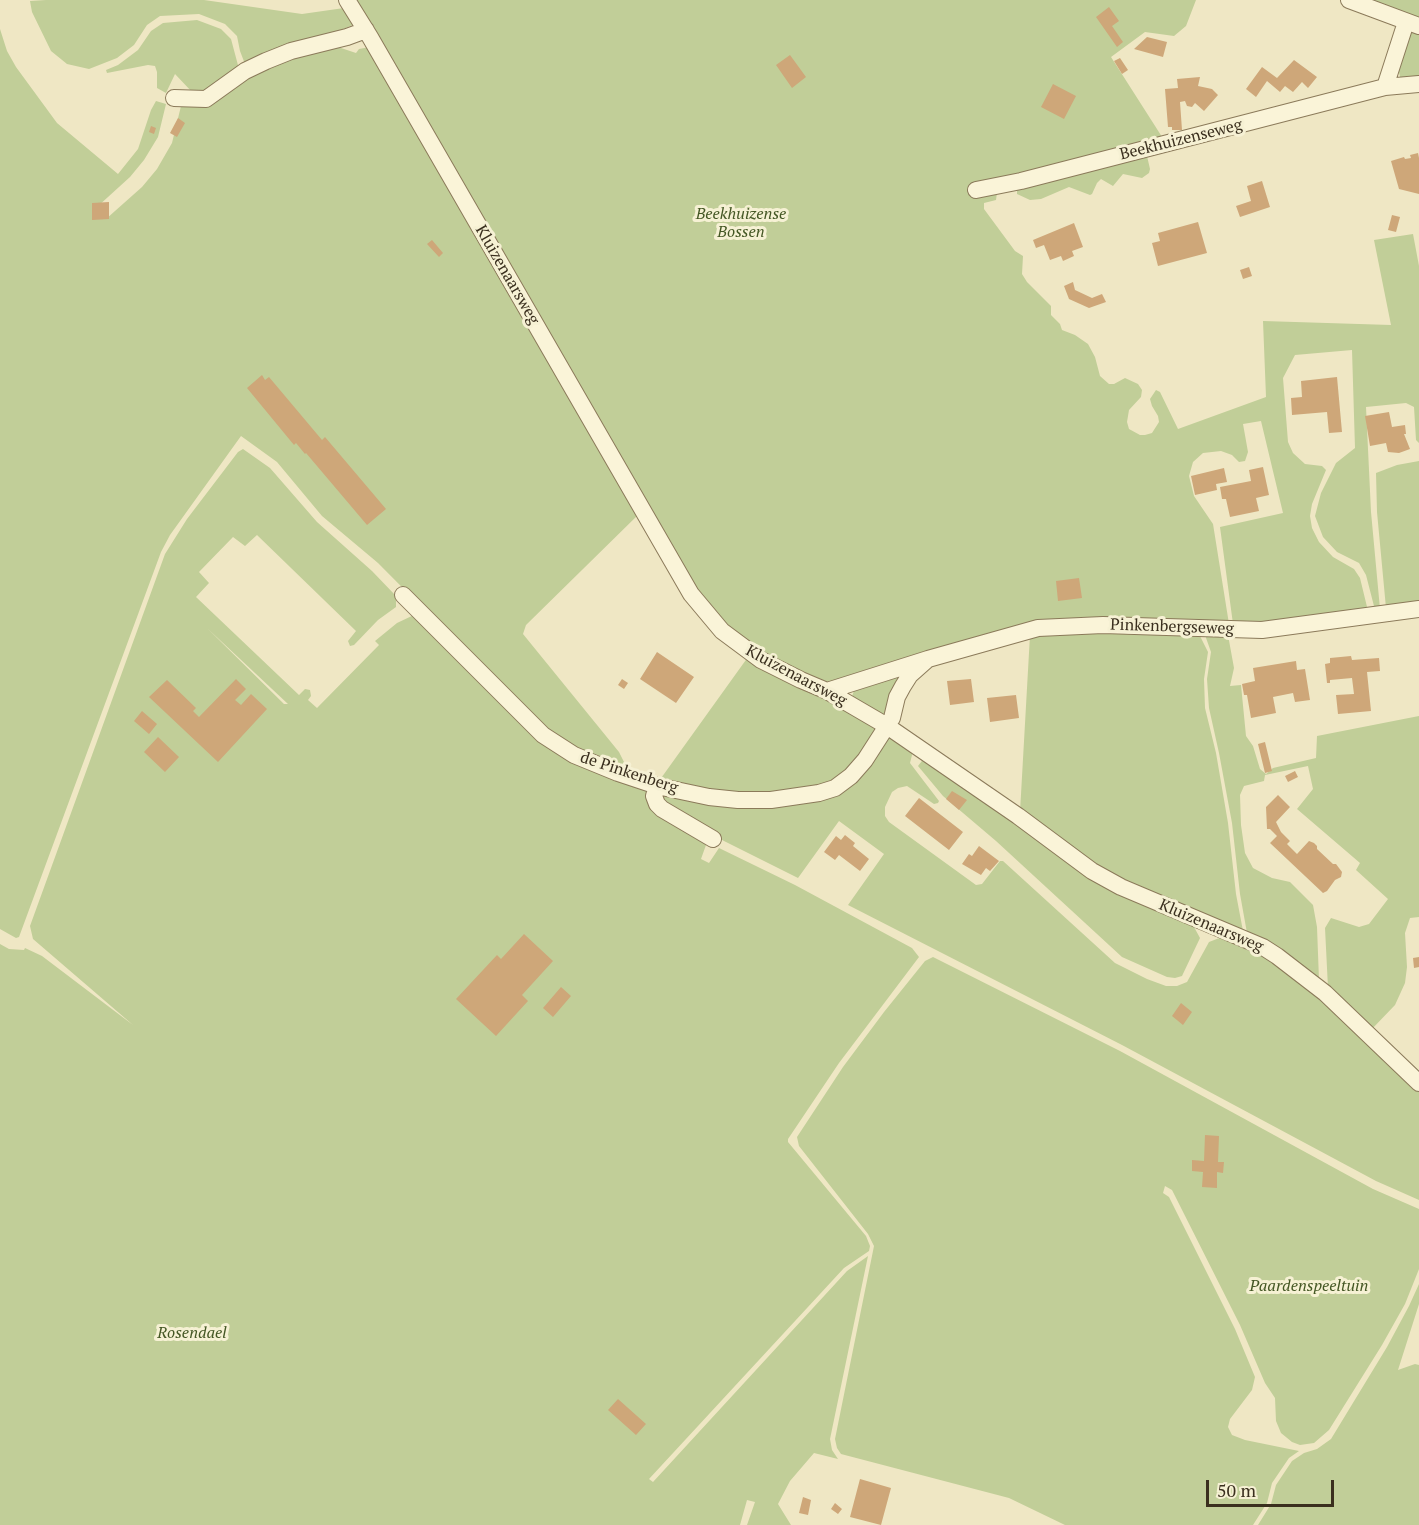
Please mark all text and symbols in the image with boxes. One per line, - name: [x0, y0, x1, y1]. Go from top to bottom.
- street label: Beekhuizenseweg: [1118, 115, 1244, 165]
- park label: Beekhuizense Bossen: [696, 204, 786, 242]
- street label: Kluizenaarsweg: [471, 222, 543, 328]
- street label: Pinkenbergseweg: [1110, 615, 1234, 639]
- street label: Kluizenaarsweg: [742, 641, 850, 711]
- street label: de Pinkenberg: [578, 748, 680, 798]
- street label: Kluizenaarsweg: [1156, 895, 1266, 957]
- park label: Paardenspeeltuin: [1250, 1276, 1368, 1296]
- park label: Rosendael: [157, 1323, 227, 1343]
- scale bar: [1209, 1468, 1336, 1506]
- text: 50 m: [1217, 1478, 1256, 1502]

